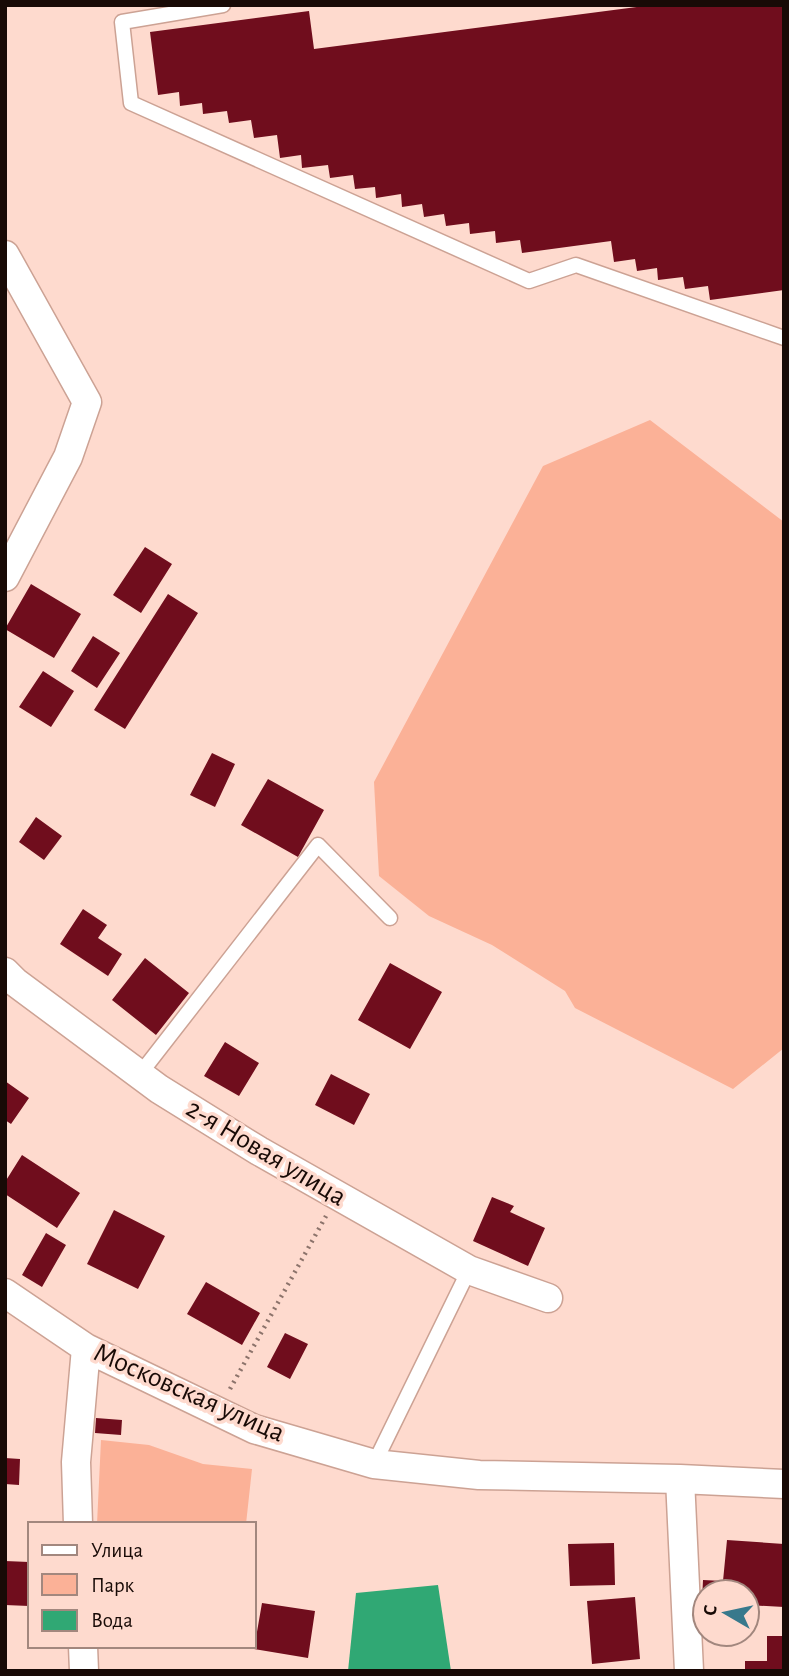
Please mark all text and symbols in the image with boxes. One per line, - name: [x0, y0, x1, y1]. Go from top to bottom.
- street label: 2-я Новая улица: [181, 1094, 351, 1212]
- street label: Московская улица: [89, 1338, 289, 1448]
- legend: [28, 1522, 256, 1648]
- text: Улица: [91, 1540, 144, 1561]
- text: Парк: [91, 1575, 135, 1596]
- north arrow: [691, 1578, 761, 1648]
- text: С: [700, 1604, 721, 1617]
- text: Вода: [91, 1610, 133, 1631]

